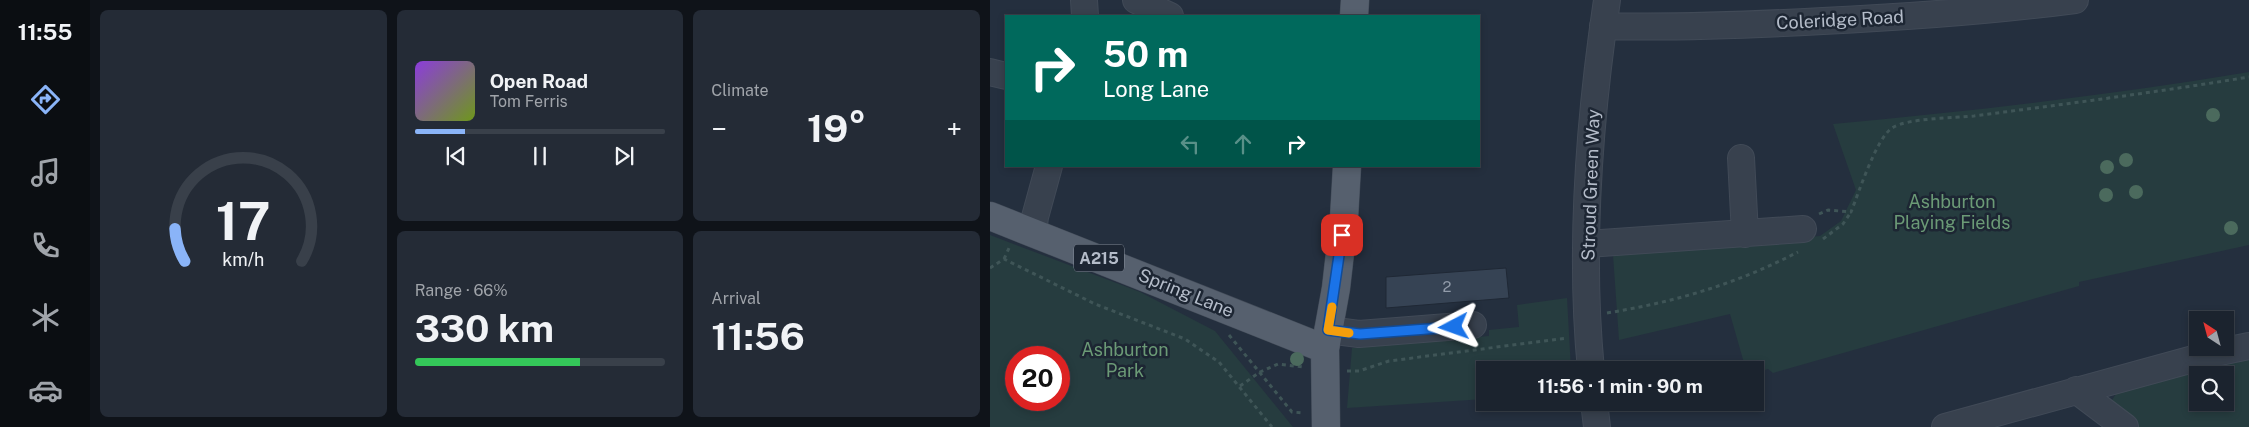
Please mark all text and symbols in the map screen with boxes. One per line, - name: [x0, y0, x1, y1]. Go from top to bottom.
- street label: Coleridge Road: [1776, 6, 1904, 33]
- text: 11:55: [18, 19, 72, 45]
- text: 50 m: [1103, 34, 1188, 75]
- icon: right: [1020, 35, 1085, 100]
- text: Open Road: [490, 70, 588, 92]
- text: Long Lane: [1103, 76, 1209, 102]
- text: Climate: [711, 81, 769, 100]
- icon: directions: [28, 82, 63, 117]
- text: Tom Ferris: [490, 92, 568, 111]
- text: 19°: [807, 106, 866, 151]
- street label: Stroud Green Way: [1577, 108, 1604, 261]
- text: −: [711, 112, 727, 145]
- text: +: [946, 112, 962, 145]
- icon: left: [1176, 130, 1204, 158]
- icon: ahead: [1229, 130, 1257, 158]
- icon: right: [1282, 130, 1310, 158]
- icon: previous: [442, 142, 470, 170]
- icon: pause: [526, 142, 554, 170]
- icon: next: [610, 142, 638, 170]
- icon: music: [28, 155, 63, 190]
- text: 17: [216, 191, 271, 252]
- park label: Ashburton Playing Fields: [1894, 191, 2010, 233]
- pin: [1321, 214, 1363, 256]
- icon: arrive: [1328, 221, 1356, 249]
- icon: phone: [28, 228, 63, 263]
- road number: A215: [1074, 244, 1124, 272]
- text: km/h: [222, 249, 264, 270]
- street label: Spring Lane: [1135, 264, 1237, 321]
- house number: 2: [1443, 278, 1452, 295]
- text: Range · 66%: [415, 281, 508, 300]
- text: Arrival: [711, 289, 761, 308]
- icon: climate: [28, 300, 63, 335]
- position arrow: [1427, 300, 1479, 352]
- text: 330 km: [415, 306, 554, 351]
- north arrow: [2189, 311, 2234, 356]
- map controls: [2189, 311, 2234, 411]
- text: 11:56: [711, 314, 805, 359]
- park label: Ashburton Park: [1081, 339, 1169, 381]
- speed limit sign: 20: [1005, 346, 1070, 411]
- button: search: [2189, 366, 2234, 411]
- icon: car: [28, 373, 63, 408]
- text: 11:56 · 1 min · 90 m: [1537, 375, 1703, 397]

